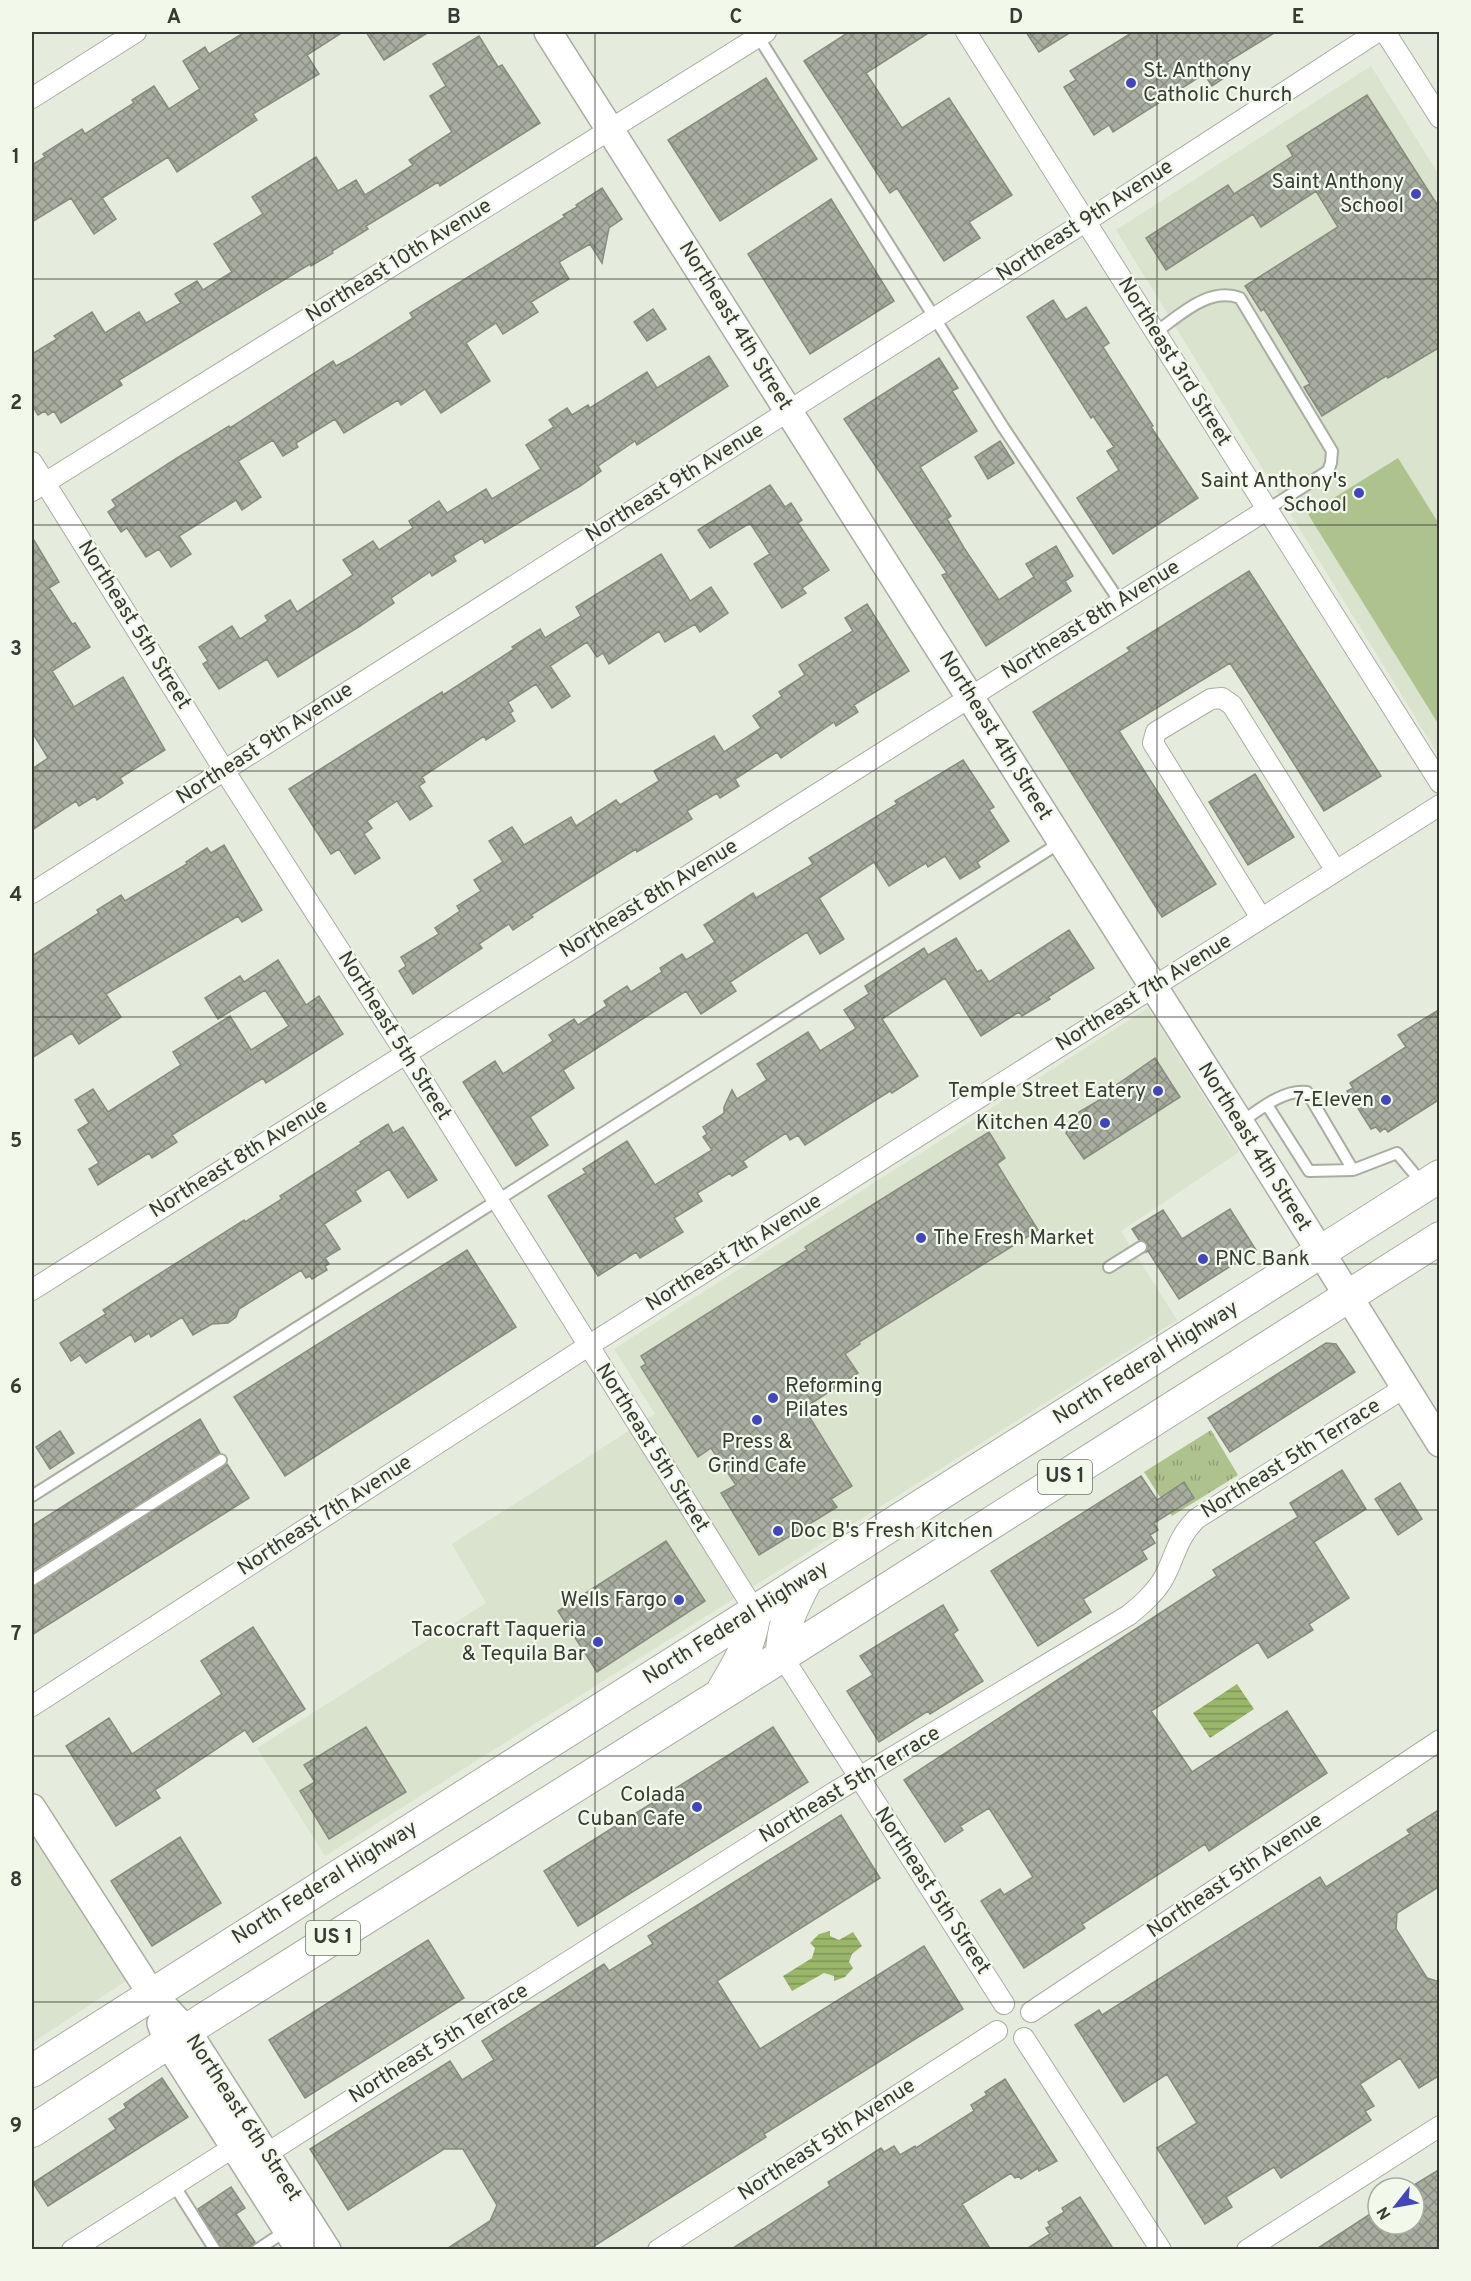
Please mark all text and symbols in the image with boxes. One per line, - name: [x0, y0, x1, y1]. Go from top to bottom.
- text: A: [167, 5, 181, 31]
- text: B: [447, 5, 461, 31]
- text: C: [730, 5, 742, 31]
- text: D: [1009, 5, 1023, 31]
- text: E: [1292, 5, 1304, 31]
- place label: St. Anthony Catholic Church: [1143, 58, 1292, 109]
- marker: St. Anthony Catholic Church: [1124, 76, 1138, 90]
- text: 1: [12, 145, 20, 171]
- street label: Northeast 9th Avenue: [991, 154, 1179, 288]
- place label: Saint Anthony School: [1272, 169, 1404, 220]
- marker: Saint Anthony School: [1409, 187, 1423, 201]
- street label: Northeast 10th Avenue: [301, 193, 497, 329]
- street label: Northeast 4th Street: [672, 236, 798, 416]
- street label: Northeast 3rd Street: [1111, 272, 1237, 452]
- text: 2: [10, 391, 22, 417]
- street label: Northeast 9th Avenue: [581, 417, 769, 549]
- place label: Saint Anthony's School: [1200, 468, 1347, 519]
- marker: Saint Anthony's School: [1352, 486, 1366, 500]
- street label: Northeast 5th Street: [71, 535, 197, 715]
- street label: Northeast 8th Avenue: [997, 554, 1185, 686]
- text: 3: [10, 637, 22, 663]
- street label: Northeast 4th Street: [932, 646, 1058, 826]
- street label: Northeast 9th Avenue: [171, 677, 359, 811]
- street label: Northeast 8th Avenue: [555, 833, 743, 965]
- text: 4: [10, 883, 22, 909]
- street label: Northeast 7th Avenue: [1051, 928, 1237, 1058]
- street label: Northeast 5th Street: [331, 946, 457, 1126]
- street label: Northeast 4th Street: [1191, 1057, 1317, 1237]
- place label: Temple Street Eatery: [948, 1078, 1146, 1105]
- marker: Temple Street Eatery: [1151, 1084, 1165, 1098]
- place label: 7-Eleven: [1293, 1087, 1374, 1114]
- street label: Northeast 8th Avenue: [145, 1093, 333, 1225]
- marker: 7-Eleven: [1379, 1093, 1393, 1107]
- place label: Kitchen 420: [976, 1110, 1093, 1137]
- marker: Kitchen 420: [1098, 1116, 1112, 1130]
- text: 5: [10, 1129, 22, 1155]
- street label: Northeast 7th Avenue: [641, 1188, 827, 1318]
- place label: The Fresh Market: [933, 1225, 1094, 1252]
- marker: The Fresh Market: [914, 1231, 928, 1245]
- place label: PNC Bank: [1215, 1246, 1310, 1273]
- marker: PNC Bank: [1196, 1252, 1210, 1266]
- street label: North Federal Highway: [1048, 1295, 1244, 1431]
- street label: Northeast 5th Street: [589, 1358, 715, 1538]
- place label: Reforming Pilates: [785, 1373, 883, 1424]
- text: 6: [10, 1375, 22, 1401]
- marker: Reforming Pilates: [766, 1391, 780, 1405]
- street label: Northeast 5th Terrace: [1196, 1393, 1386, 1525]
- marker: Press & Grind Cafe: [750, 1413, 764, 1427]
- place label: Press & Grind Cafe: [707, 1429, 807, 1480]
- street label: Northeast 7th Avenue: [233, 1450, 417, 1582]
- road number: US 1: [1038, 1460, 1092, 1494]
- place label: Doc B's Fresh Kitchen: [790, 1518, 993, 1545]
- marker: Doc B's Fresh Kitchen: [771, 1524, 785, 1538]
- street label: North Federal Highway: [638, 1555, 834, 1691]
- place label: Wells Fargo: [560, 1587, 667, 1614]
- marker: Wells Fargo: [672, 1593, 686, 1607]
- place label: Tacocraft Taqueria & Tequila Bar: [411, 1617, 586, 1668]
- text: 7: [11, 1622, 21, 1648]
- marker: Tacocraft Taqueria & Tequila Bar: [591, 1635, 605, 1649]
- street label: Northeast 5th Terrace: [754, 1720, 946, 1850]
- place label: Colada Cuban Cafe: [577, 1782, 685, 1833]
- marker: Colada Cuban Cafe: [690, 1800, 704, 1814]
- street label: Northeast 5th Street: [868, 1802, 996, 1980]
- street label: Northeast 5th Avenue: [1142, 1807, 1328, 1945]
- street label: North Federal Highway: [227, 1815, 423, 1951]
- text: 8: [10, 1868, 22, 1894]
- road number: US 1: [306, 1921, 360, 1955]
- street label: Northeast 5th Terrace: [344, 1978, 534, 2110]
- street label: Northeast 6th Street: [179, 2029, 307, 2207]
- street label: Northeast 5th Avenue: [733, 2073, 921, 2207]
- text: 9: [10, 2114, 22, 2140]
- north arrow: [1366, 2176, 1426, 2236]
- text: N: [1373, 2203, 1396, 2223]

